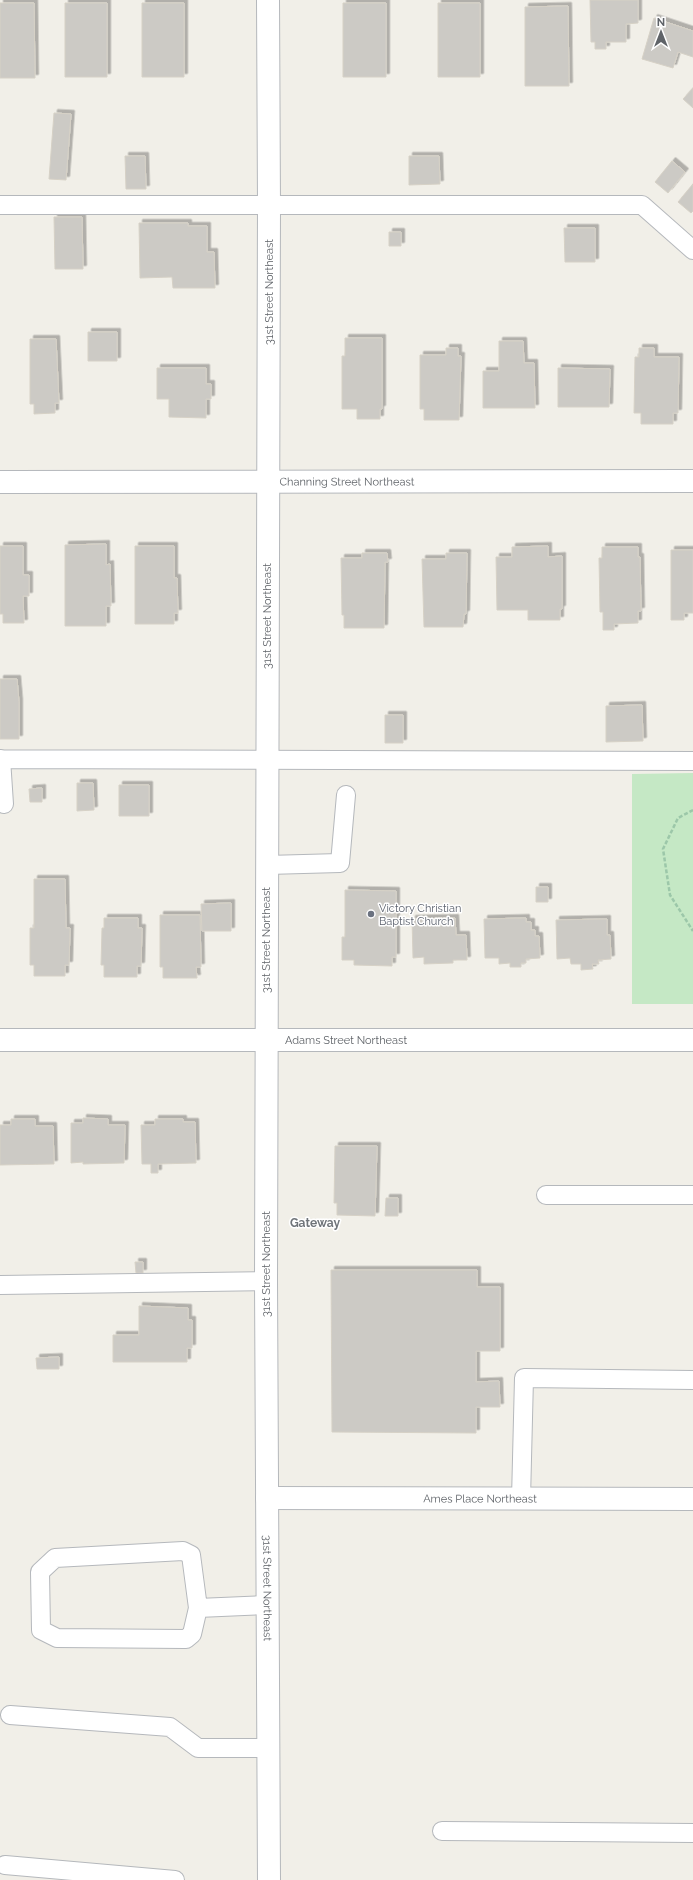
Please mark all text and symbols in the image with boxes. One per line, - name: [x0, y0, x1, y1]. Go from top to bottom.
- north arrow: [641, 12, 681, 52]
- text: N: [657, 16, 665, 29]
- street label: 31st Street Northeast: [263, 239, 276, 345]
- street label: Channing Street Northeast: [279, 475, 415, 489]
- street label: 31st Street Northeast: [261, 563, 274, 669]
- street label: 31st Street Northeast: [260, 887, 273, 993]
- place label: Victory Christian Baptist Church: [379, 902, 461, 928]
- marker: Victory Christian Baptist Church: [366, 909, 376, 919]
- street label: Adams Street Northeast: [285, 1034, 407, 1047]
- street label: 31st Street Northeast: [260, 1211, 273, 1317]
- district label: Gateway: [290, 1216, 341, 1230]
- street label: Ames Place Northeast: [423, 1492, 537, 1506]
- street label: 31st Street Northeast: [260, 1535, 274, 1641]

